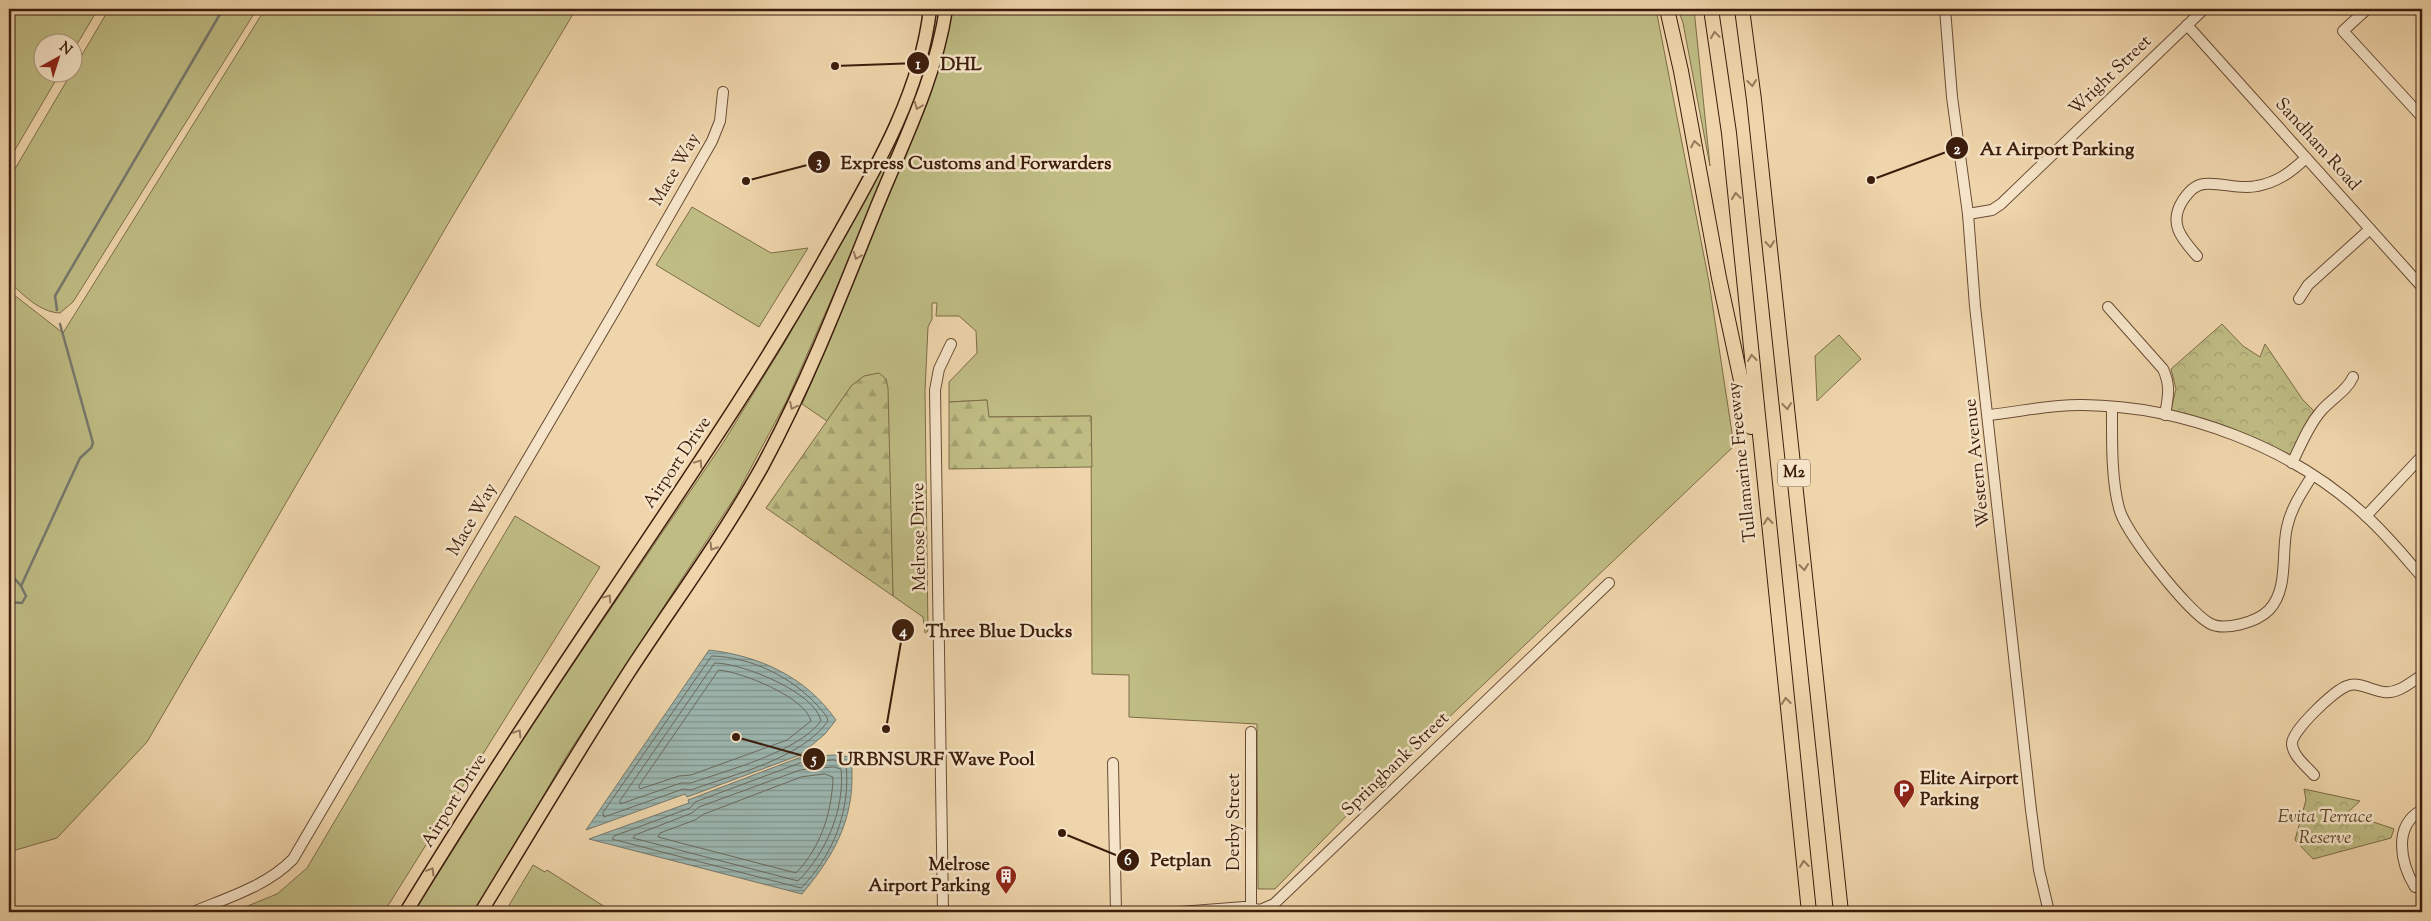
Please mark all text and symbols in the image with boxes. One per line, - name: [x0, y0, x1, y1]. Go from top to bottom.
- street label: Wright Street: [2064, 30, 2158, 122]
- one-way arrow: [1710, 31, 1721, 39]
- north arrow: [32, 32, 82, 82]
- text: N: [54, 38, 76, 61]
- callout: DHL: [906, 46, 992, 80]
- text: DHL: [940, 52, 982, 79]
- text: 1: [915, 55, 921, 76]
- one-way arrow: [1746, 79, 1757, 87]
- street label: Sandham Road: [2268, 93, 2366, 197]
- one-way arrow: [914, 101, 925, 110]
- street label: Mace Way: [645, 128, 707, 212]
- callout: A1 Airport Parking: [1945, 131, 2144, 165]
- text: A1 Airport Parking: [1980, 137, 2135, 164]
- one-way arrow: [1690, 139, 1700, 148]
- text: 2: [1953, 140, 1961, 161]
- callout: Express Customs and Forwarders: [806, 145, 1122, 179]
- text: Express Customs and Forwarders: [841, 151, 1112, 178]
- text: 3: [816, 153, 822, 174]
- one-way arrow: [1730, 192, 1741, 200]
- one-way arrow: [1764, 241, 1775, 249]
- one-way arrow: [853, 252, 863, 260]
- one-way arrow: [1747, 354, 1758, 362]
- street label: Tullamarine Freeway: [1722, 381, 1764, 543]
- street label: Western Avenue: [1958, 397, 1998, 529]
- one-way arrow: [789, 400, 799, 409]
- one-way arrow: [1781, 402, 1792, 410]
- street label: Airport Drive: [638, 412, 718, 514]
- road number: M2: [1778, 459, 1810, 486]
- one-way arrow: [693, 460, 703, 469]
- street label: Mace Way: [442, 478, 504, 562]
- street label: Melrose Drive: [906, 482, 934, 592]
- one-way arrow: [1763, 517, 1774, 525]
- one-way arrow: [710, 542, 720, 551]
- one-way arrow: [1798, 564, 1809, 572]
- one-way arrow: [602, 594, 612, 603]
- callout: Three Blue Ducks: [891, 613, 1082, 647]
- text: Three Blue Ducks: [926, 619, 1073, 646]
- text: 4: [898, 622, 907, 643]
- one-way arrow: [1781, 696, 1792, 704]
- street label: Springbank Street: [1336, 707, 1456, 823]
- one-way arrow: [512, 730, 522, 739]
- callout: URBNSURF Wave Pool: [802, 742, 1044, 776]
- text: URBNSURF Wave Pool: [837, 747, 1036, 774]
- street label: Airport Drive: [416, 749, 494, 853]
- text: 5: [810, 750, 817, 771]
- place label: Elite Airport Parking: [1920, 767, 2019, 814]
- street label: Derby Street: [1222, 773, 1248, 871]
- parking icon: Elite Airport Parking: [1892, 778, 1916, 809]
- park label: Evita Terrace Reserve: [2278, 805, 2372, 852]
- callout: Petplan: [1115, 843, 1221, 877]
- text: Petplan: [1151, 848, 1212, 875]
- text: 6: [1124, 851, 1132, 872]
- place label: Melrose Airport Parking: [868, 853, 991, 900]
- one-way arrow: [1799, 859, 1810, 867]
- building icon: Melrose Airport Parking: [994, 864, 1018, 895]
- one-way arrow: [425, 867, 435, 876]

